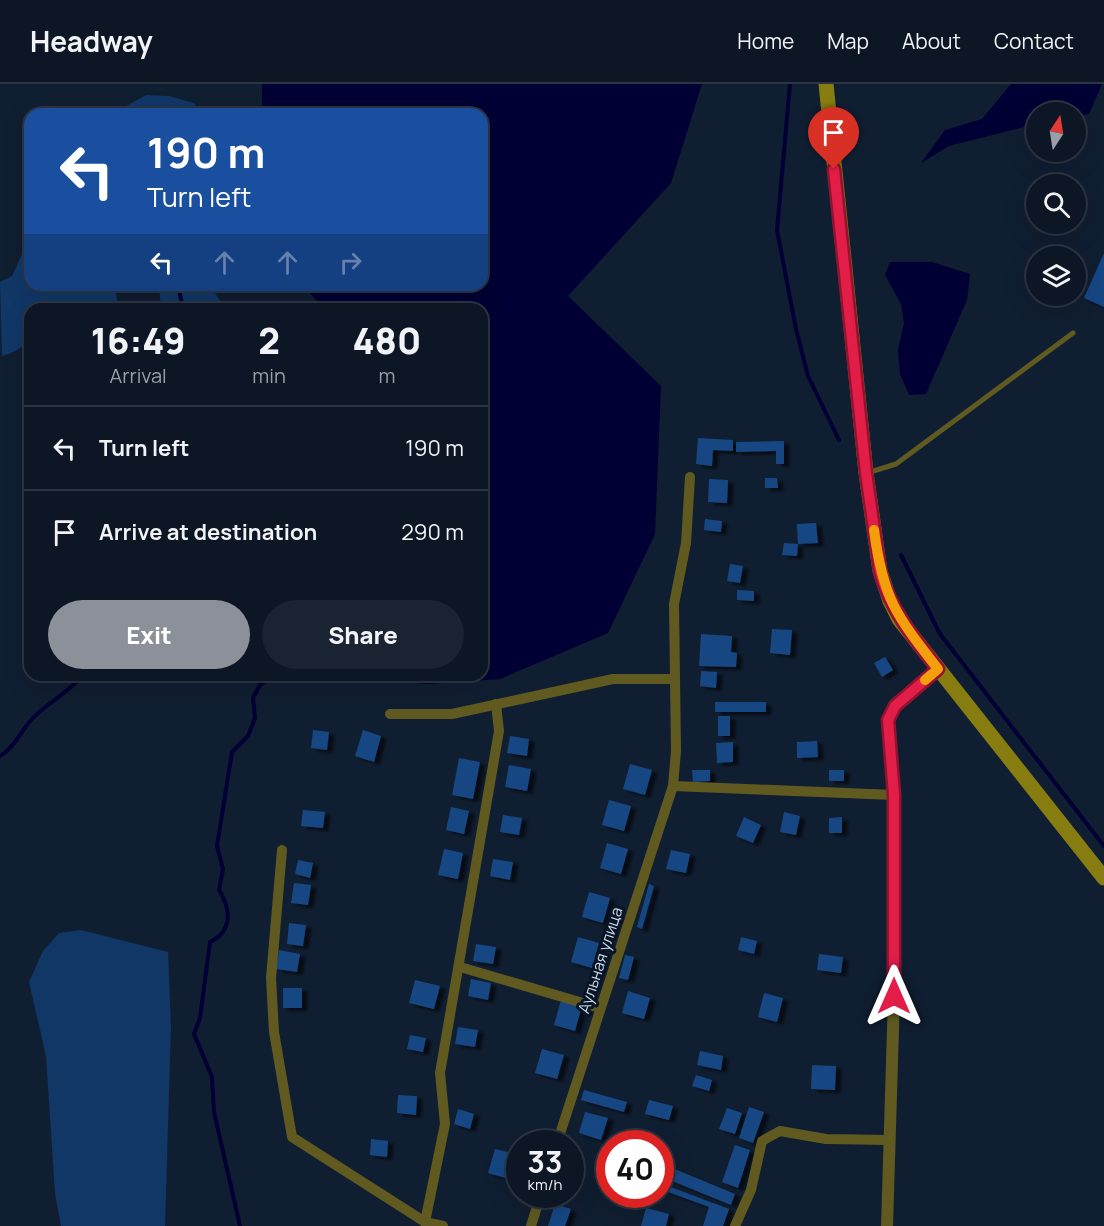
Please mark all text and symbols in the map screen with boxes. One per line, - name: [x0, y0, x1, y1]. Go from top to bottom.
- text: Headway: [30, 22, 153, 60]
- text: Home: [737, 27, 794, 55]
- text: Map: [827, 27, 869, 55]
- text: About: [902, 27, 961, 55]
- text: Contact: [994, 27, 1074, 55]
- north arrow: [1026, 102, 1086, 162]
- map controls: [1026, 102, 1086, 306]
- pin: [808, 107, 859, 169]
- icon: arrive: [817, 116, 850, 149]
- text: 190 m: [147, 123, 265, 181]
- icon: left: [48, 132, 126, 210]
- button: search: [1026, 174, 1086, 234]
- text: Turn left: [147, 178, 251, 215]
- icon: left: [145, 246, 178, 279]
- icon: ahead: [208, 246, 241, 279]
- icon: ahead: [271, 246, 304, 279]
- icon: right: [334, 246, 367, 279]
- button: layers: [1026, 246, 1086, 306]
- text: 16:49: [91, 316, 186, 365]
- text: 2: [258, 316, 280, 365]
- text: 480: [352, 316, 421, 365]
- text: Arrival: [110, 362, 167, 389]
- text: min: [252, 362, 286, 389]
- text: m: [378, 362, 395, 389]
- icon: left: [48, 432, 81, 465]
- text: Turn left: [99, 433, 189, 463]
- text: 190 m: [405, 433, 464, 463]
- icon: arrive: [48, 516, 81, 549]
- text: Arrive at destination: [99, 517, 317, 547]
- text: 290 m: [401, 517, 464, 547]
- button: Exit: [48, 600, 250, 669]
- button: Share: [262, 600, 464, 669]
- street label: Аульная улица: [572, 904, 628, 1016]
- position arrow: [862, 964, 926, 1028]
- speed limit sign: 40: [596, 1130, 674, 1208]
- text: 33: [528, 1141, 562, 1182]
- text: km/h: [528, 1174, 562, 1195]

